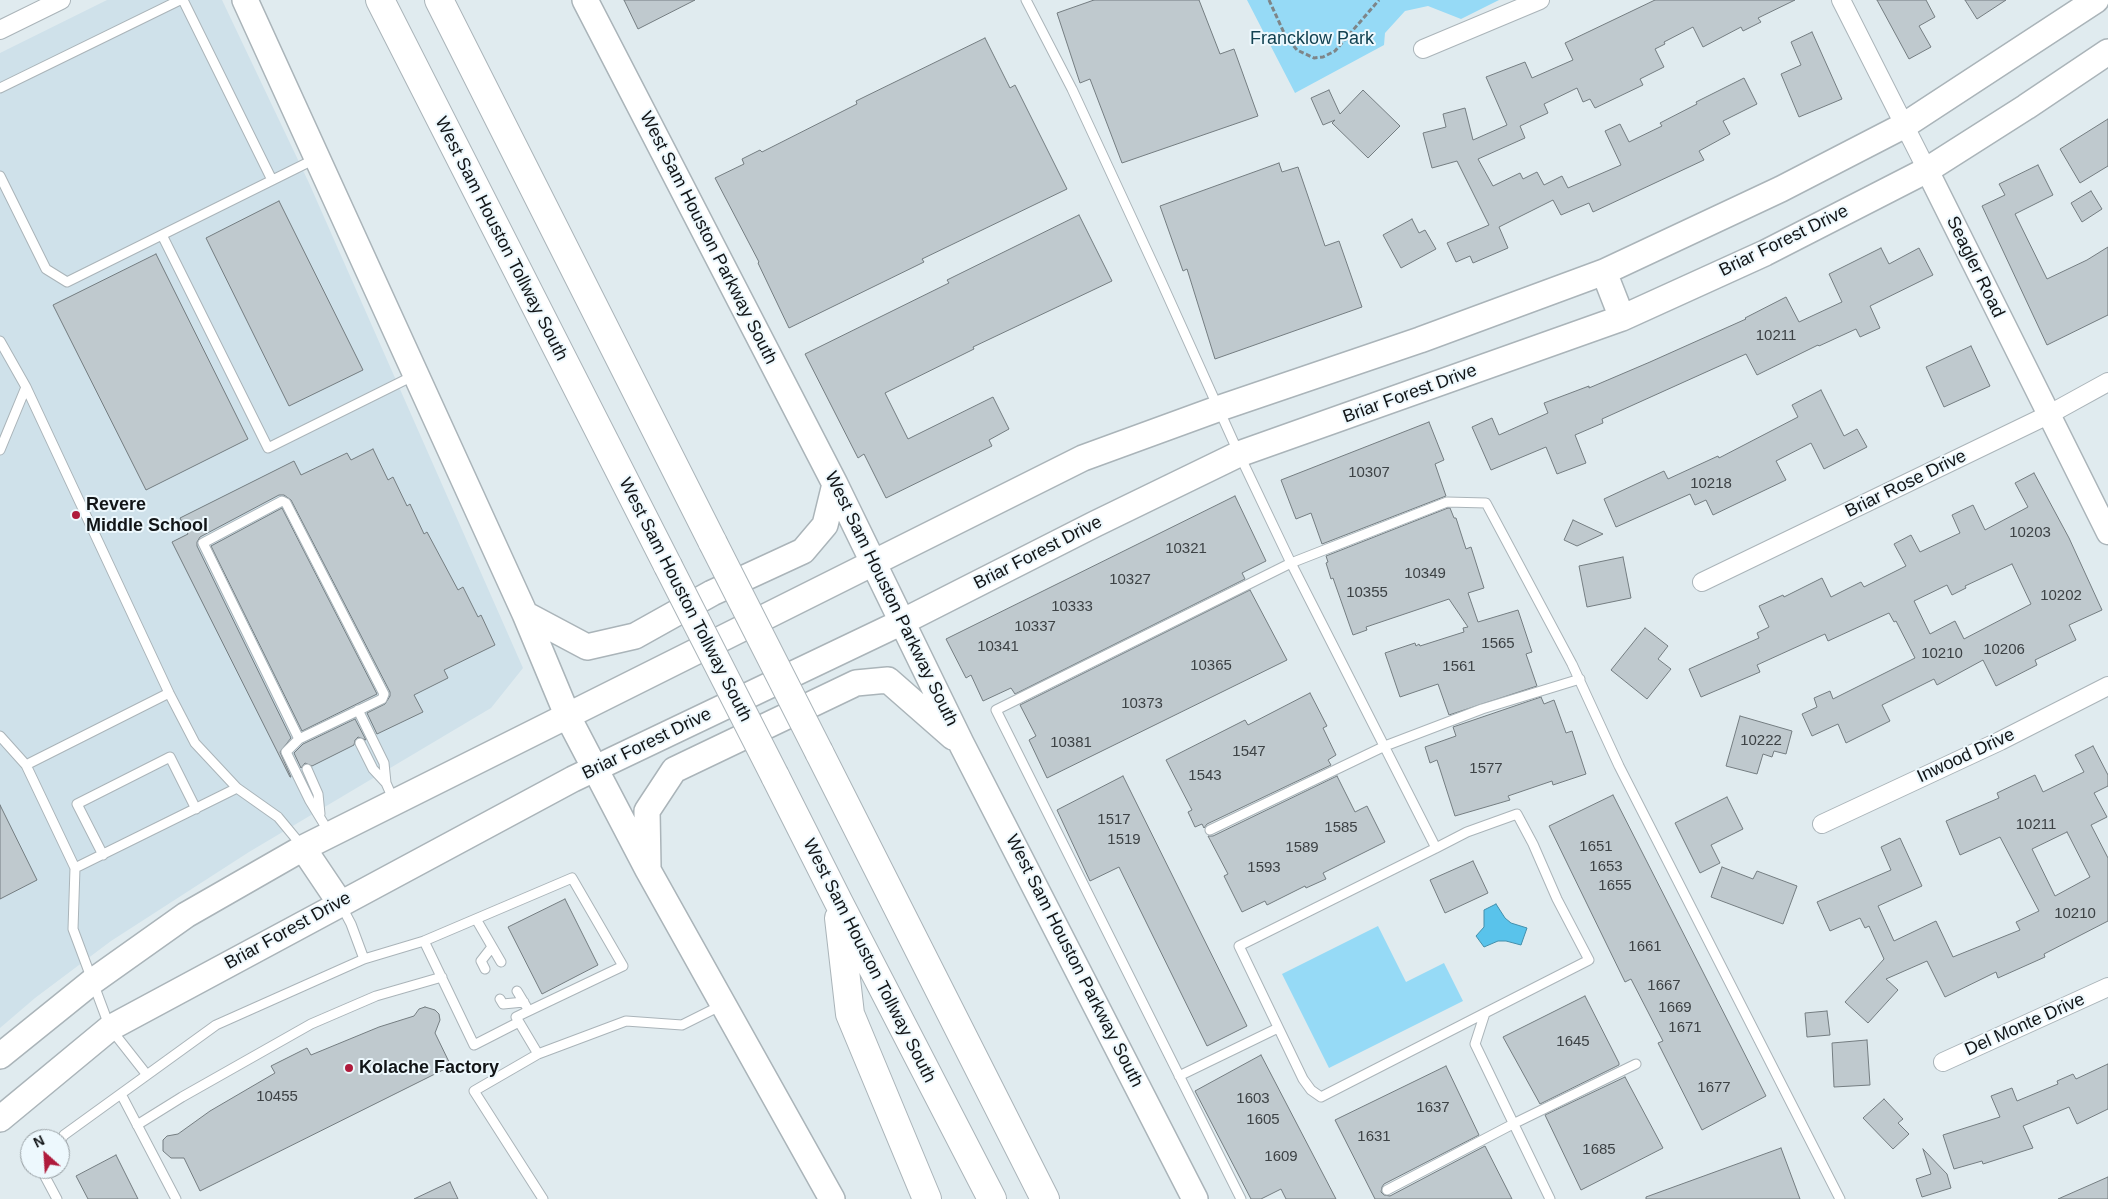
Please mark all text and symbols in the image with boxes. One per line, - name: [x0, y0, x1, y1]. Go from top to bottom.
- park label: Francklow Park: [1250, 28, 1374, 50]
- street label: West Sam Houston Parkway South: [635, 108, 781, 368]
- street label: West Sam Houston Tollway South: [430, 113, 572, 365]
- street label: Briar Forest Drive: [1716, 200, 1852, 282]
- street label: Seagler Road: [1941, 213, 2009, 321]
- house number: 10211: [1756, 327, 1796, 345]
- street label: Briar Forest Drive: [1340, 360, 1480, 428]
- street label: Briar Rose Drive: [1842, 445, 1970, 523]
- house number: 10307: [1348, 464, 1390, 482]
- street label: West Sam Houston Parkway South: [820, 468, 962, 730]
- street label: West Sam Houston Tollway South: [614, 474, 756, 726]
- house number: 10218: [1690, 475, 1732, 493]
- place label: Revere Middle School: [86, 494, 208, 536]
- marker: Revere Middle School: [70, 509, 82, 521]
- street label: Briar Forest Drive: [970, 511, 1106, 595]
- house number: 10203: [2009, 524, 2051, 542]
- house number: 10321: [1165, 540, 1207, 558]
- house number: 10349: [1404, 565, 1446, 583]
- house number: 10327: [1109, 571, 1151, 589]
- house number: 10355: [1346, 584, 1388, 602]
- house number: 10202: [2040, 587, 2082, 605]
- house number: 10333: [1051, 598, 1093, 616]
- house number: 10337: [1014, 618, 1056, 636]
- house number: 1565: [1481, 635, 1515, 653]
- house number: 10341: [977, 638, 1019, 656]
- house number: 10206: [1983, 641, 2025, 659]
- house number: 10210: [1921, 645, 1963, 663]
- house number: 10365: [1190, 657, 1232, 675]
- house number: 1561: [1442, 658, 1476, 676]
- house number: 10373: [1121, 695, 1163, 713]
- street label: Briar Forest Drive: [579, 703, 715, 785]
- street label: Inwood Drive: [1914, 724, 2018, 788]
- house number: 10222: [1740, 732, 1782, 750]
- house number: 10381: [1050, 734, 1092, 752]
- house number: 1547: [1232, 743, 1266, 761]
- house number: 1577: [1469, 760, 1503, 778]
- house number: 1543: [1188, 767, 1222, 785]
- house number: 1517: [1097, 811, 1131, 829]
- house number: 10211: [2016, 816, 2056, 834]
- house number: 1585: [1324, 819, 1358, 837]
- street label: West Sam Houston Parkway South: [1001, 831, 1147, 1091]
- house number: 1519: [1107, 831, 1141, 849]
- street label: West Sam Houston Tollway South: [798, 835, 940, 1087]
- house number: 1651: [1579, 838, 1613, 856]
- house number: 1589: [1285, 839, 1319, 857]
- house number: 1653: [1589, 858, 1623, 876]
- house number: 1593: [1247, 859, 1281, 877]
- house number: 1655: [1598, 877, 1632, 895]
- street label: Briar Forest Drive: [221, 887, 355, 975]
- house number: 10210: [2054, 905, 2096, 923]
- house number: 1661: [1628, 938, 1662, 956]
- house number: 1667: [1647, 977, 1681, 995]
- street label: Del Monte Drive: [1962, 989, 2088, 1061]
- house number: 1669: [1658, 999, 1692, 1017]
- house number: 1671: [1668, 1019, 1702, 1037]
- house number: 1645: [1556, 1033, 1590, 1051]
- place label: Kolache Factory: [359, 1057, 499, 1079]
- marker: Kolache Factory: [343, 1062, 355, 1074]
- house number: 1677: [1697, 1079, 1731, 1097]
- house number: 10455: [256, 1088, 298, 1106]
- house number: 1603: [1236, 1090, 1270, 1108]
- house number: 1637: [1416, 1099, 1450, 1117]
- house number: 1605: [1246, 1111, 1280, 1129]
- house number: 1631: [1357, 1128, 1391, 1146]
- north arrow: [20, 1129, 70, 1179]
- text: N: [31, 1132, 47, 1151]
- house number: 1685: [1582, 1141, 1616, 1159]
- house number: 1609: [1264, 1148, 1298, 1166]

